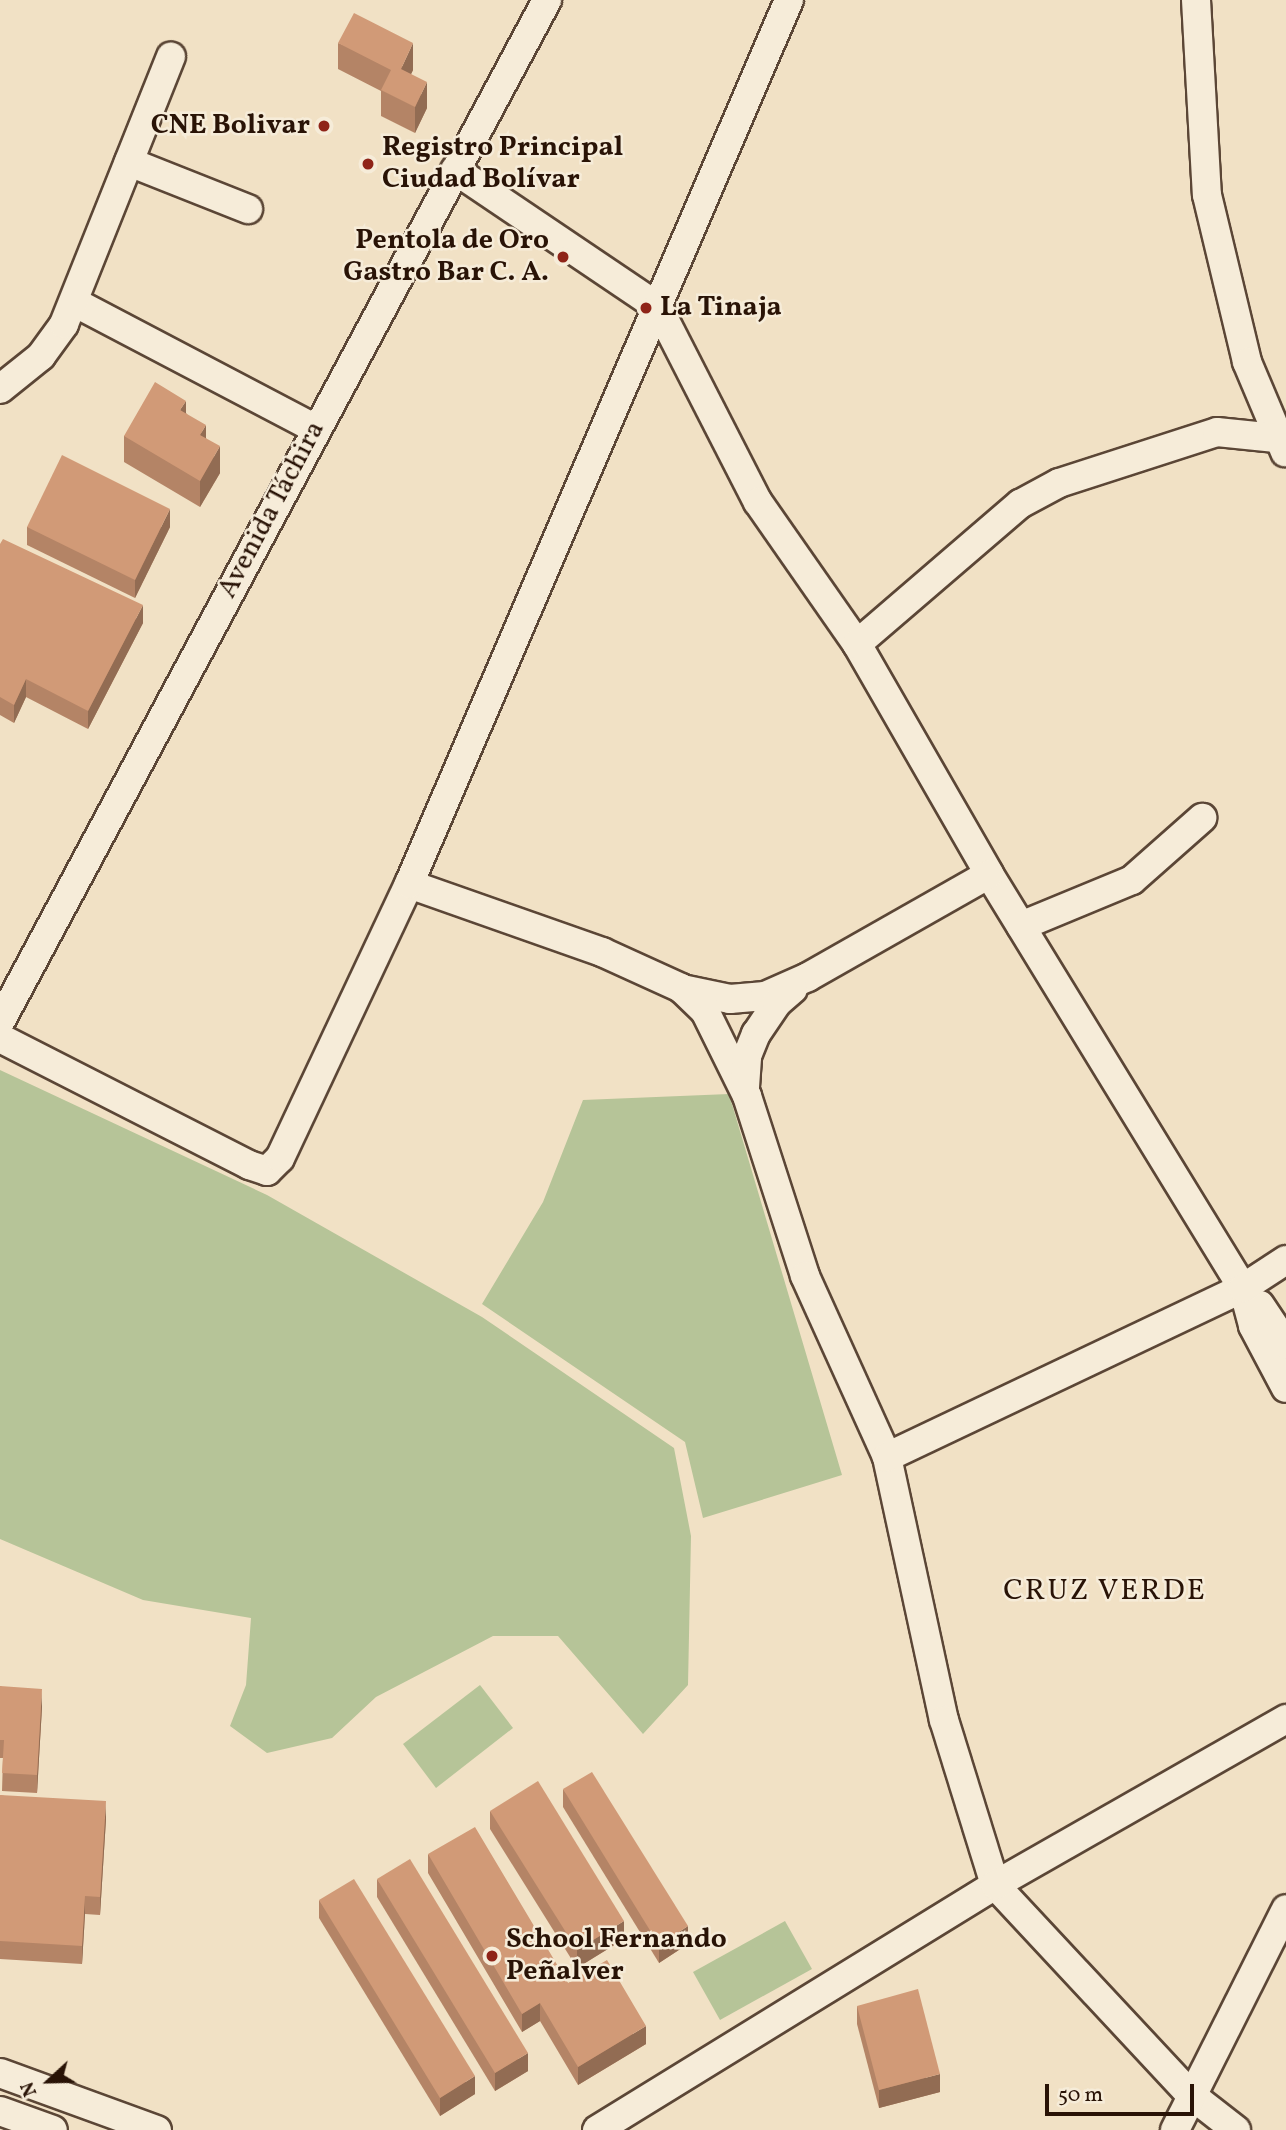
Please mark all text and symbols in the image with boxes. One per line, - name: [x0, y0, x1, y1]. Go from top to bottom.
- place label: CNE Bolivar: [151, 109, 310, 143]
- marker: CNE Bolivar: [316, 118, 332, 134]
- place label: Registro Principal Ciudad Bolívar: [382, 131, 623, 197]
- marker: Registro Principal Ciudad Bolívar: [360, 156, 376, 172]
- place label: Pentola de Oro Gastro Bar C. A.: [343, 224, 549, 290]
- marker: Pentola de Oro Gastro Bar C. A.: [555, 249, 571, 265]
- place label: La Tinaja: [660, 291, 782, 325]
- marker: La Tinaja: [638, 300, 654, 316]
- street label: Avenida Táchira: [211, 415, 333, 605]
- district label: CRUZ VERDE: [1004, 1573, 1206, 1609]
- place label: School Fernando Peñalver: [506, 1923, 727, 1989]
- marker: School Fernando Peñalver: [484, 1948, 500, 1964]
- north arrow: [14, 2046, 84, 2116]
- scale bar: [1048, 2070, 1197, 2114]
- text: N: [15, 2078, 44, 2100]
- text: 50 m: [1058, 2081, 1103, 2110]

